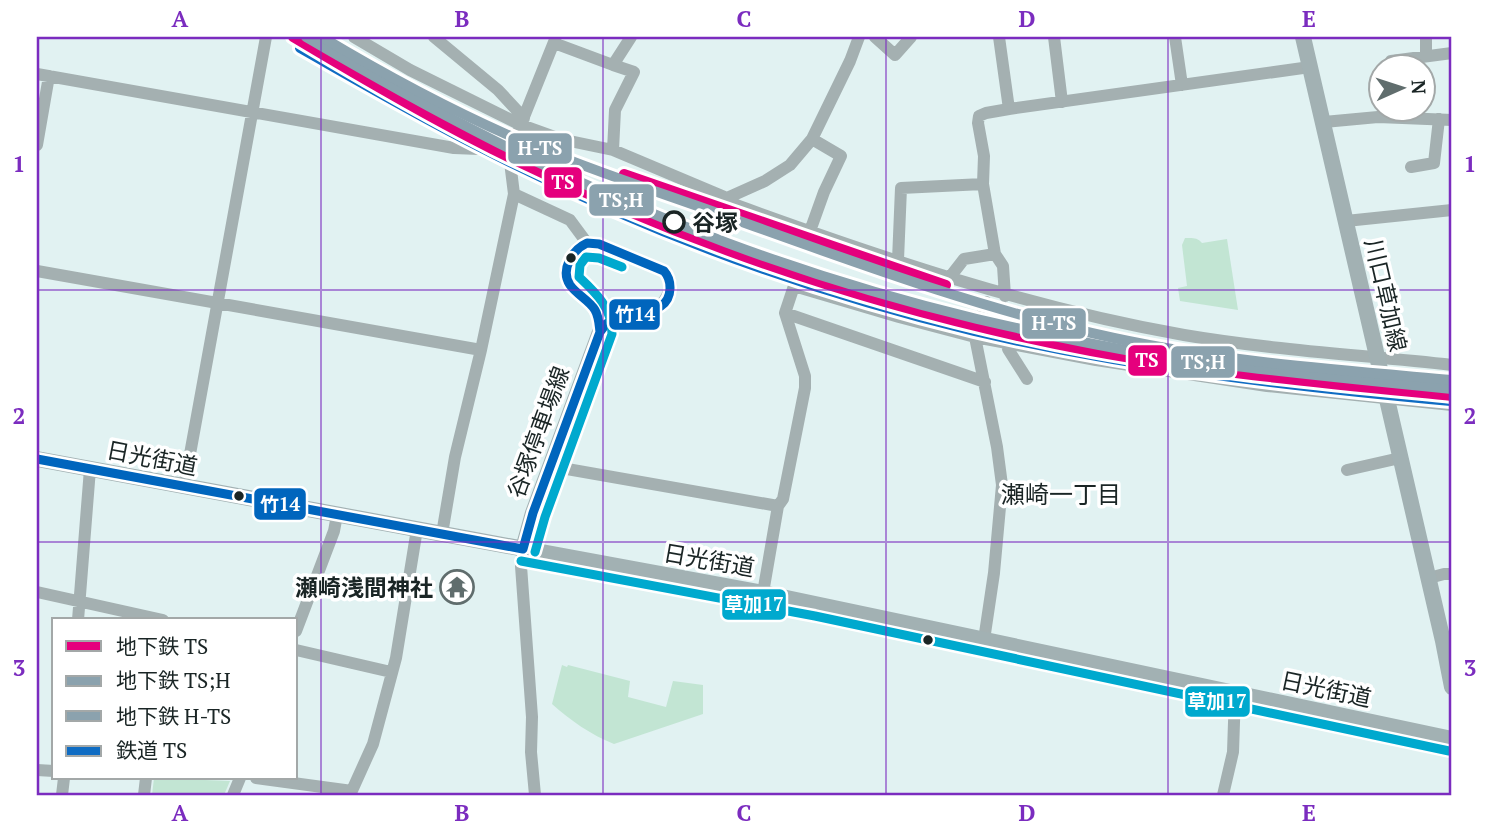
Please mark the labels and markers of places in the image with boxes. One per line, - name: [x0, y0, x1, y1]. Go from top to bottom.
- place label: 谷塚: [692, 207, 738, 238]
- marker: 谷塚: [663, 211, 685, 233]
- unlabelled marker: [564, 251, 578, 265]
- unlabelled marker: [232, 489, 246, 503]
- temple icon: 瀬崎浅間神社: [438, 568, 476, 606]
- place label: 瀬崎浅間神社: [295, 572, 433, 603]
- unlabelled marker: [921, 633, 935, 647]

